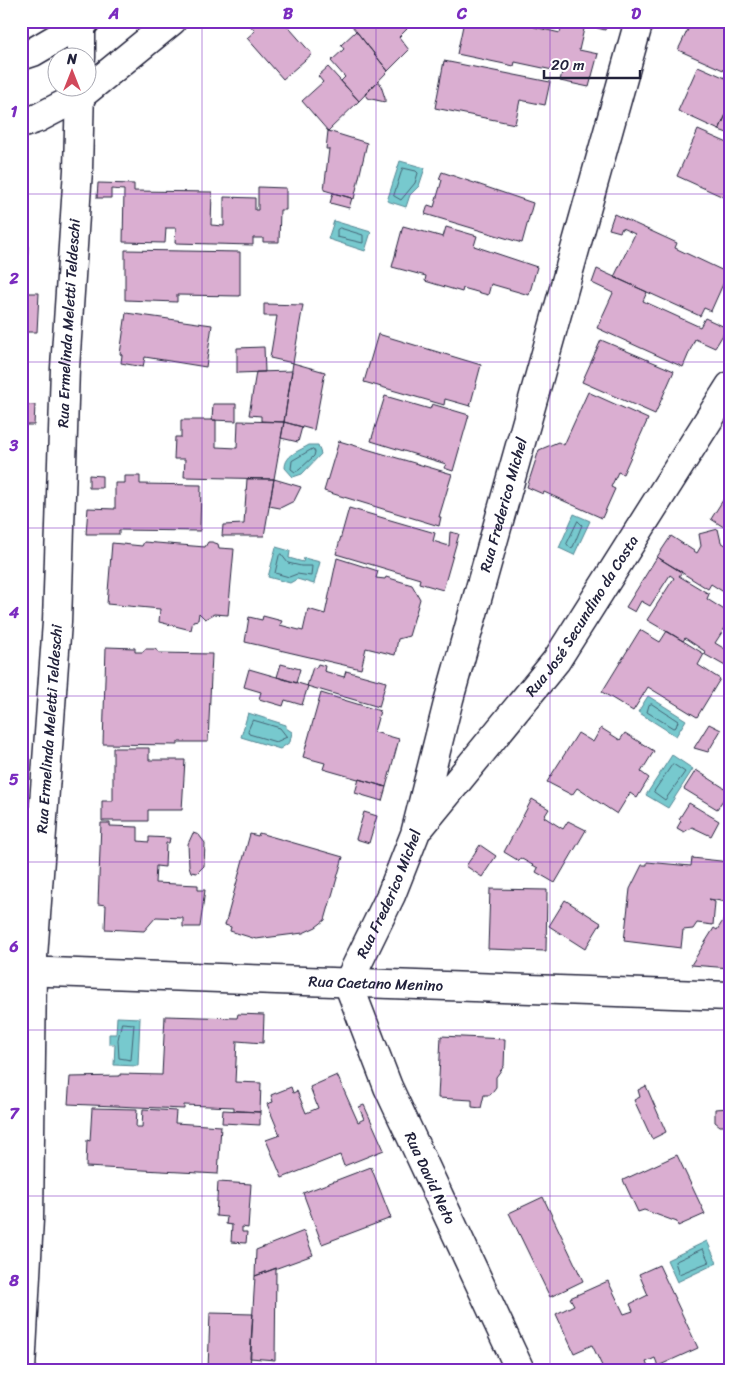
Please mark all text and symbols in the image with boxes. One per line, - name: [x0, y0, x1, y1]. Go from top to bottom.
- text: A: [108, 0, 119, 28]
- text: B: [283, 0, 294, 28]
- text: C: [456, 0, 468, 28]
- text: D: [631, 0, 641, 28]
- text: N: [66, 47, 77, 72]
- north arrow: [48, 48, 98, 98]
- scale bar: [544, 48, 640, 80]
- text: 20 m: [551, 52, 585, 78]
- text: 1: [11, 97, 18, 126]
- street label: Rua Ermelinda Meletti Teldeschi: [50, 217, 88, 428]
- text: 2: [8, 264, 19, 293]
- text: 3: [9, 431, 19, 460]
- street label: Rua Frederico Michel: [472, 434, 535, 575]
- street label: Rua José Secundino da Costa: [519, 530, 646, 703]
- text: 4: [8, 598, 19, 627]
- street label: Rua Ermelinda Meletti Teldeschi: [29, 623, 70, 834]
- text: 5: [9, 765, 19, 794]
- street label: Rua Frederico Michel: [349, 826, 429, 963]
- text: 6: [8, 932, 19, 961]
- street label: Rua Caetano Menino: [308, 968, 444, 999]
- text: 7: [9, 1099, 20, 1128]
- street label: Rua David Neto: [397, 1127, 463, 1229]
- text: 8: [8, 1266, 19, 1295]

